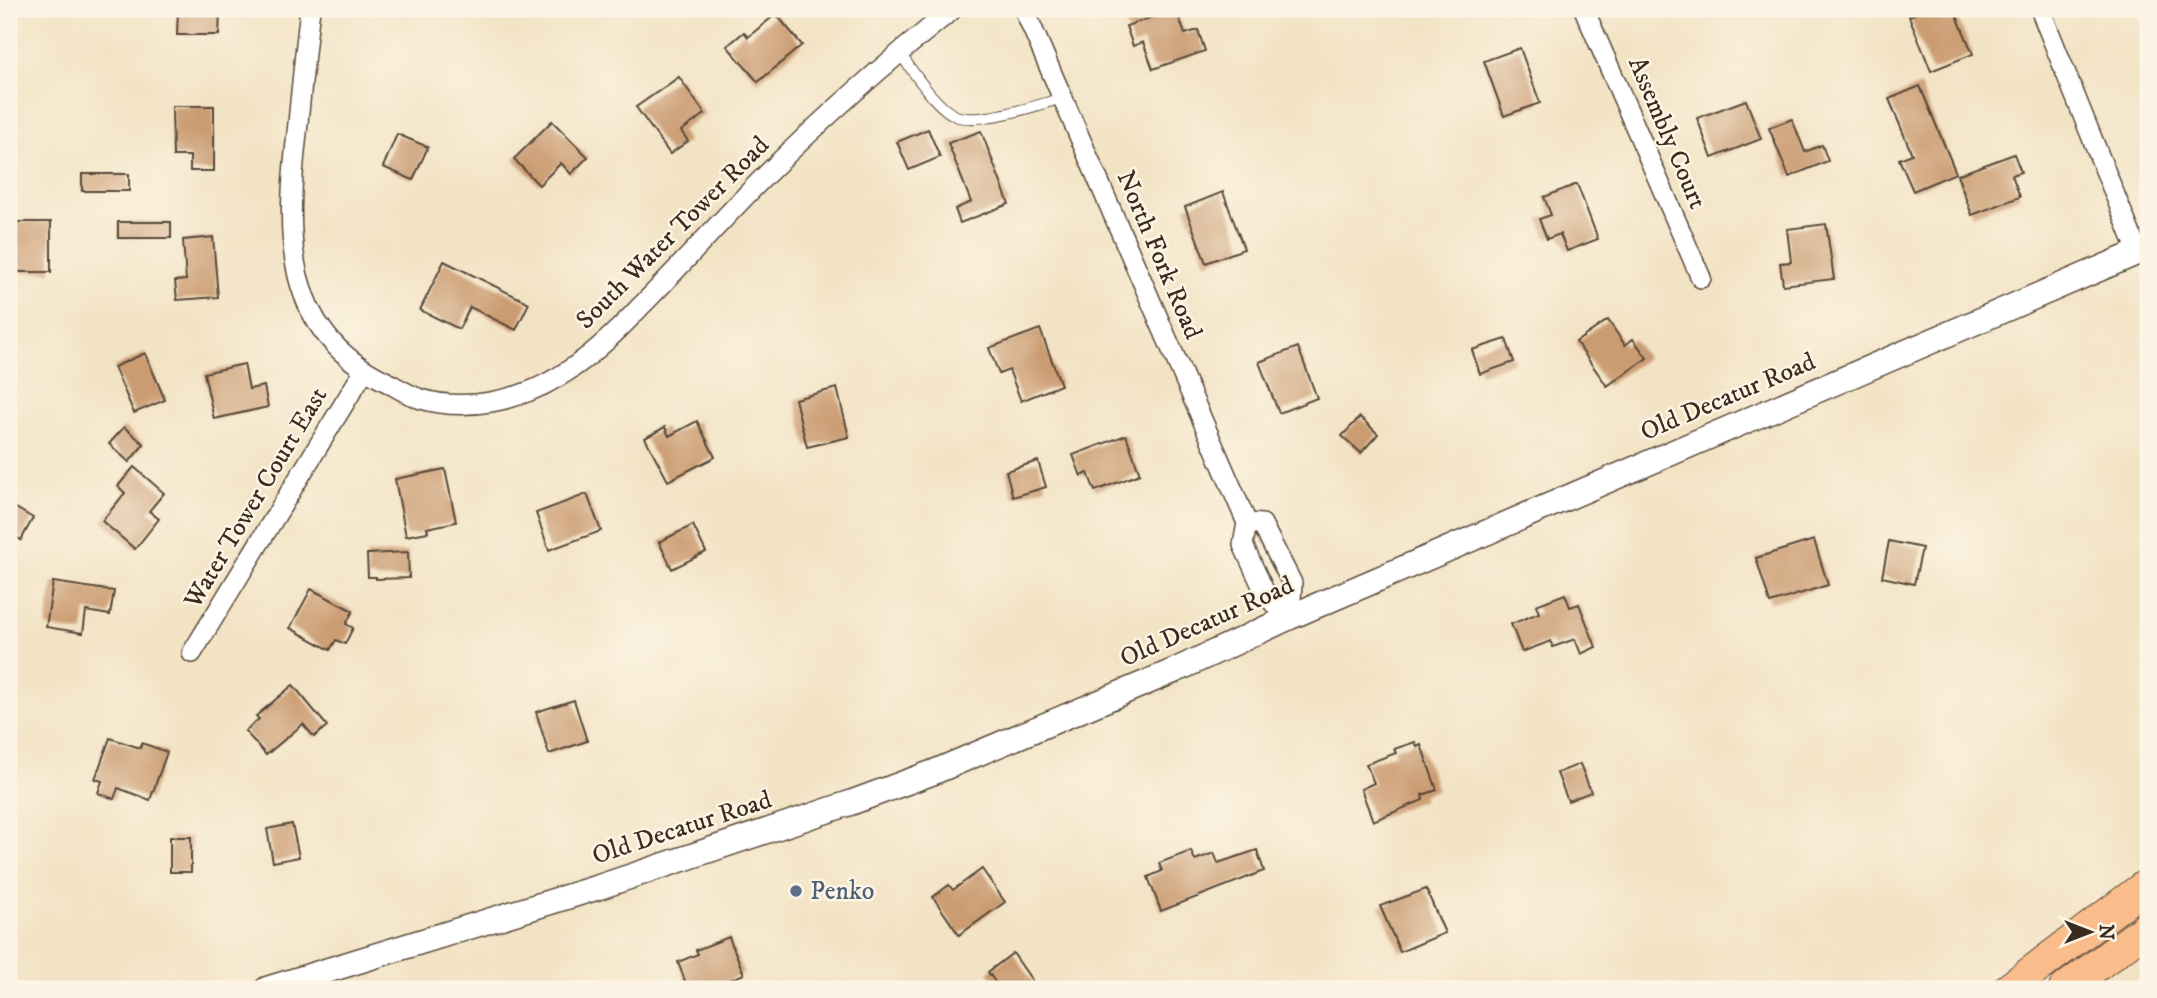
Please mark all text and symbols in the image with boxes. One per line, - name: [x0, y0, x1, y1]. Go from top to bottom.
- street label: Assembly Court: [1620, 52, 1714, 214]
- street label: South Water Tower Road: [569, 129, 777, 337]
- street label: North Fork Road: [1109, 166, 1209, 344]
- street label: Old Decatur Road: [1636, 345, 1820, 449]
- street label: Water Tower Court East: [176, 381, 335, 616]
- street label: Old Decatur Road: [1115, 569, 1299, 675]
- street label: Old Decatur Road: [588, 783, 776, 873]
- place label: Penko: [810, 875, 874, 908]
- marker: Penko: [788, 883, 804, 899]
- north arrow: [2056, 897, 2126, 967]
- text: N: [2094, 924, 2117, 940]

